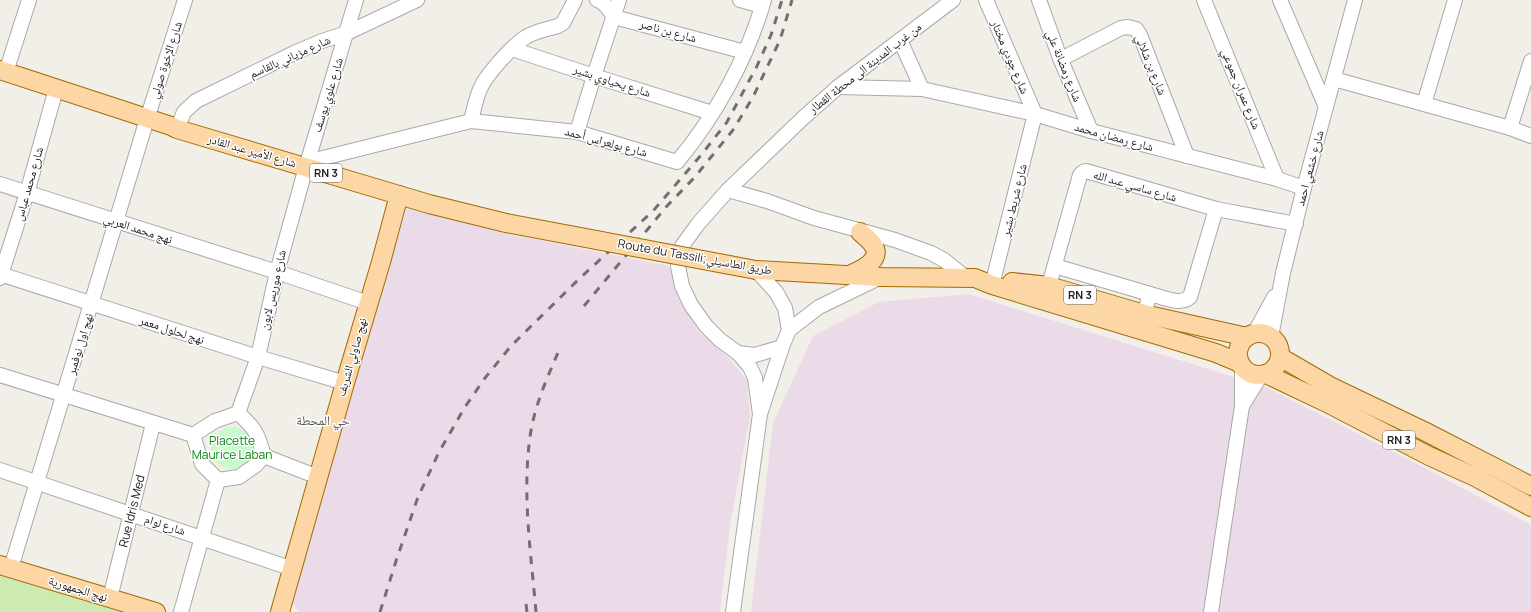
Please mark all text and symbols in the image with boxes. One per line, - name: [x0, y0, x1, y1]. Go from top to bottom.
- street label: شارع بن ناصر: [637, 14, 699, 46]
- street label: شارع جودي مختار: [985, 16, 1034, 97]
- street label: من غرب المدينة الى محطة القطار: [804, 18, 925, 118]
- street label: شارع الإخوة صولي: [145, 19, 188, 101]
- street label: شارع رمضانة علي: [1040, 27, 1087, 105]
- street label: شارع مزياني بالقاسم: [246, 31, 334, 84]
- street label: شارع بن شلالي: [1130, 32, 1171, 99]
- street label: شارع عمران جموعي: [1216, 46, 1265, 133]
- street label: شارع علوي يوسف: [308, 55, 349, 135]
- street label: شارع يحياوي بشير: [570, 60, 653, 103]
- street label: شارع رمضان محمد: [1073, 118, 1156, 155]
- street label: شارع بولعراس أحمد: [563, 122, 649, 161]
- street label: شارع خشعي احمد: [1291, 128, 1330, 208]
- street label: شارع الأمير عبد القادر: [205, 129, 299, 171]
- street label: شارع محمد عباس: [10, 145, 47, 223]
- street label: شارع شريط بشير: [996, 162, 1031, 239]
- road number: RN 3: [310, 164, 342, 182]
- street label: شارع ساسي عبد الله: [1091, 165, 1179, 208]
- street label: نهج محمد العربي: [101, 209, 175, 250]
- street label: Route du Tassili;طريق الطاسيلي: [616, 235, 774, 280]
- street label: شارع موريس لابون: [255, 248, 290, 332]
- road number: RN 3: [1064, 286, 1096, 304]
- street label: نهج اول نوفمبر: [62, 311, 97, 378]
- street label: نهج لحلول معمر: [137, 311, 207, 348]
- street label: نهج صاولي الشربف: [332, 316, 373, 399]
- district label: حي المحطة: [296, 411, 350, 431]
- road number: RN 3: [1383, 431, 1415, 449]
- park label: Placette Maurice Laban: [192, 432, 272, 463]
- street label: Rue Idris Med: [114, 473, 149, 549]
- street label: شارع لوام: [143, 510, 188, 539]
- street label: نهج الجمهورية: [47, 571, 110, 606]

